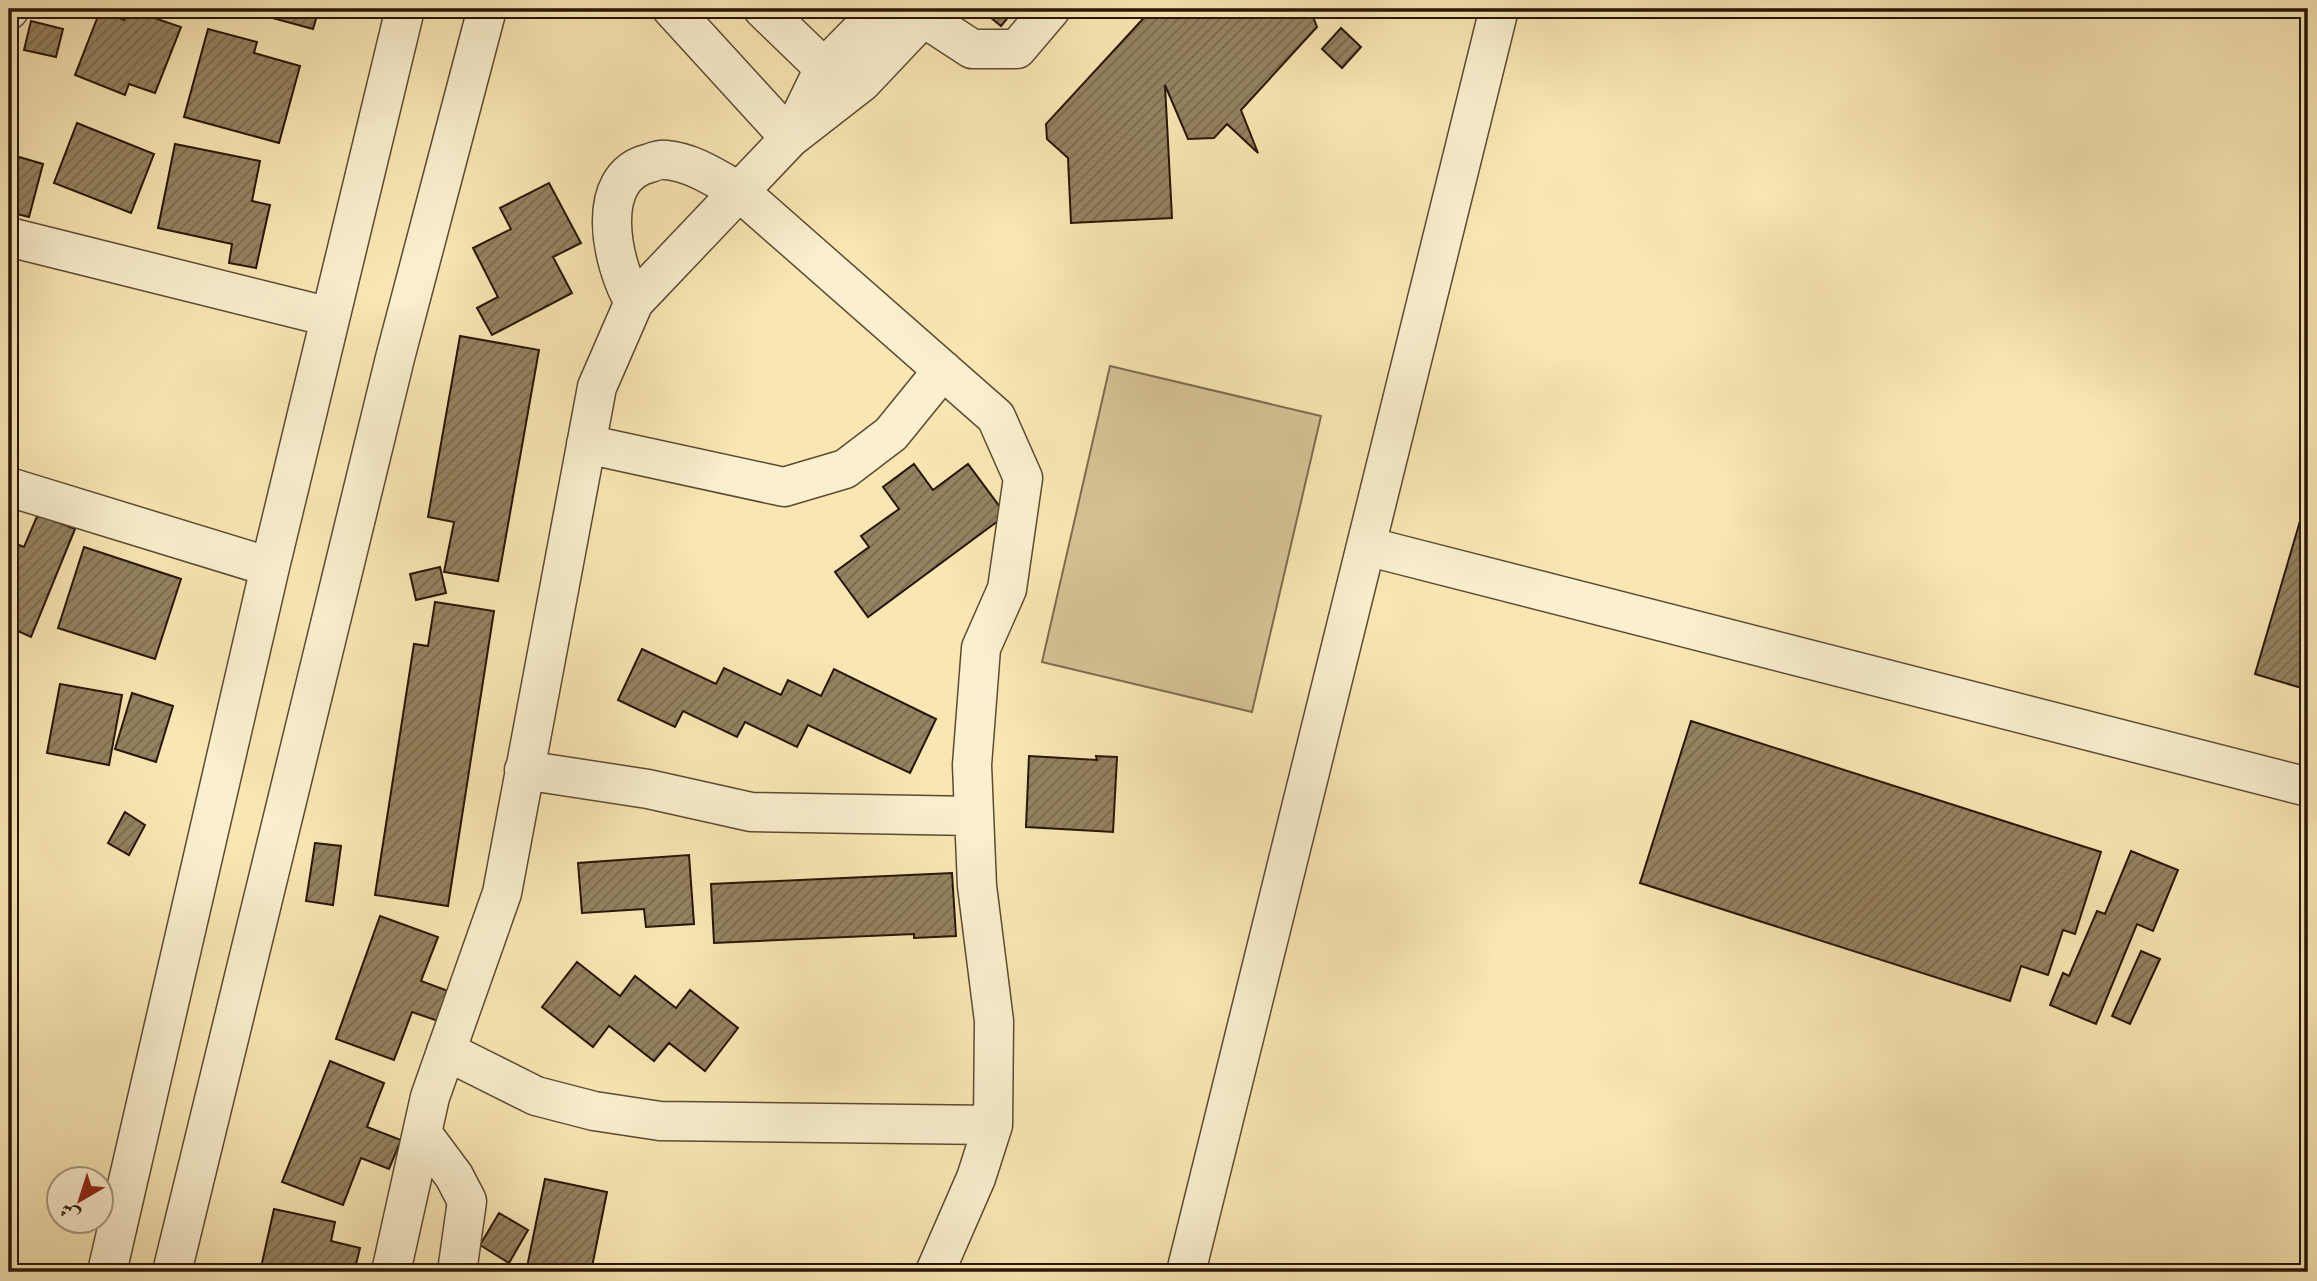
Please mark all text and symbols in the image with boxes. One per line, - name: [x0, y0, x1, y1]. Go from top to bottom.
- north arrow: [46, 1166, 116, 1236]
- text: ش: [56, 1197, 85, 1227]

